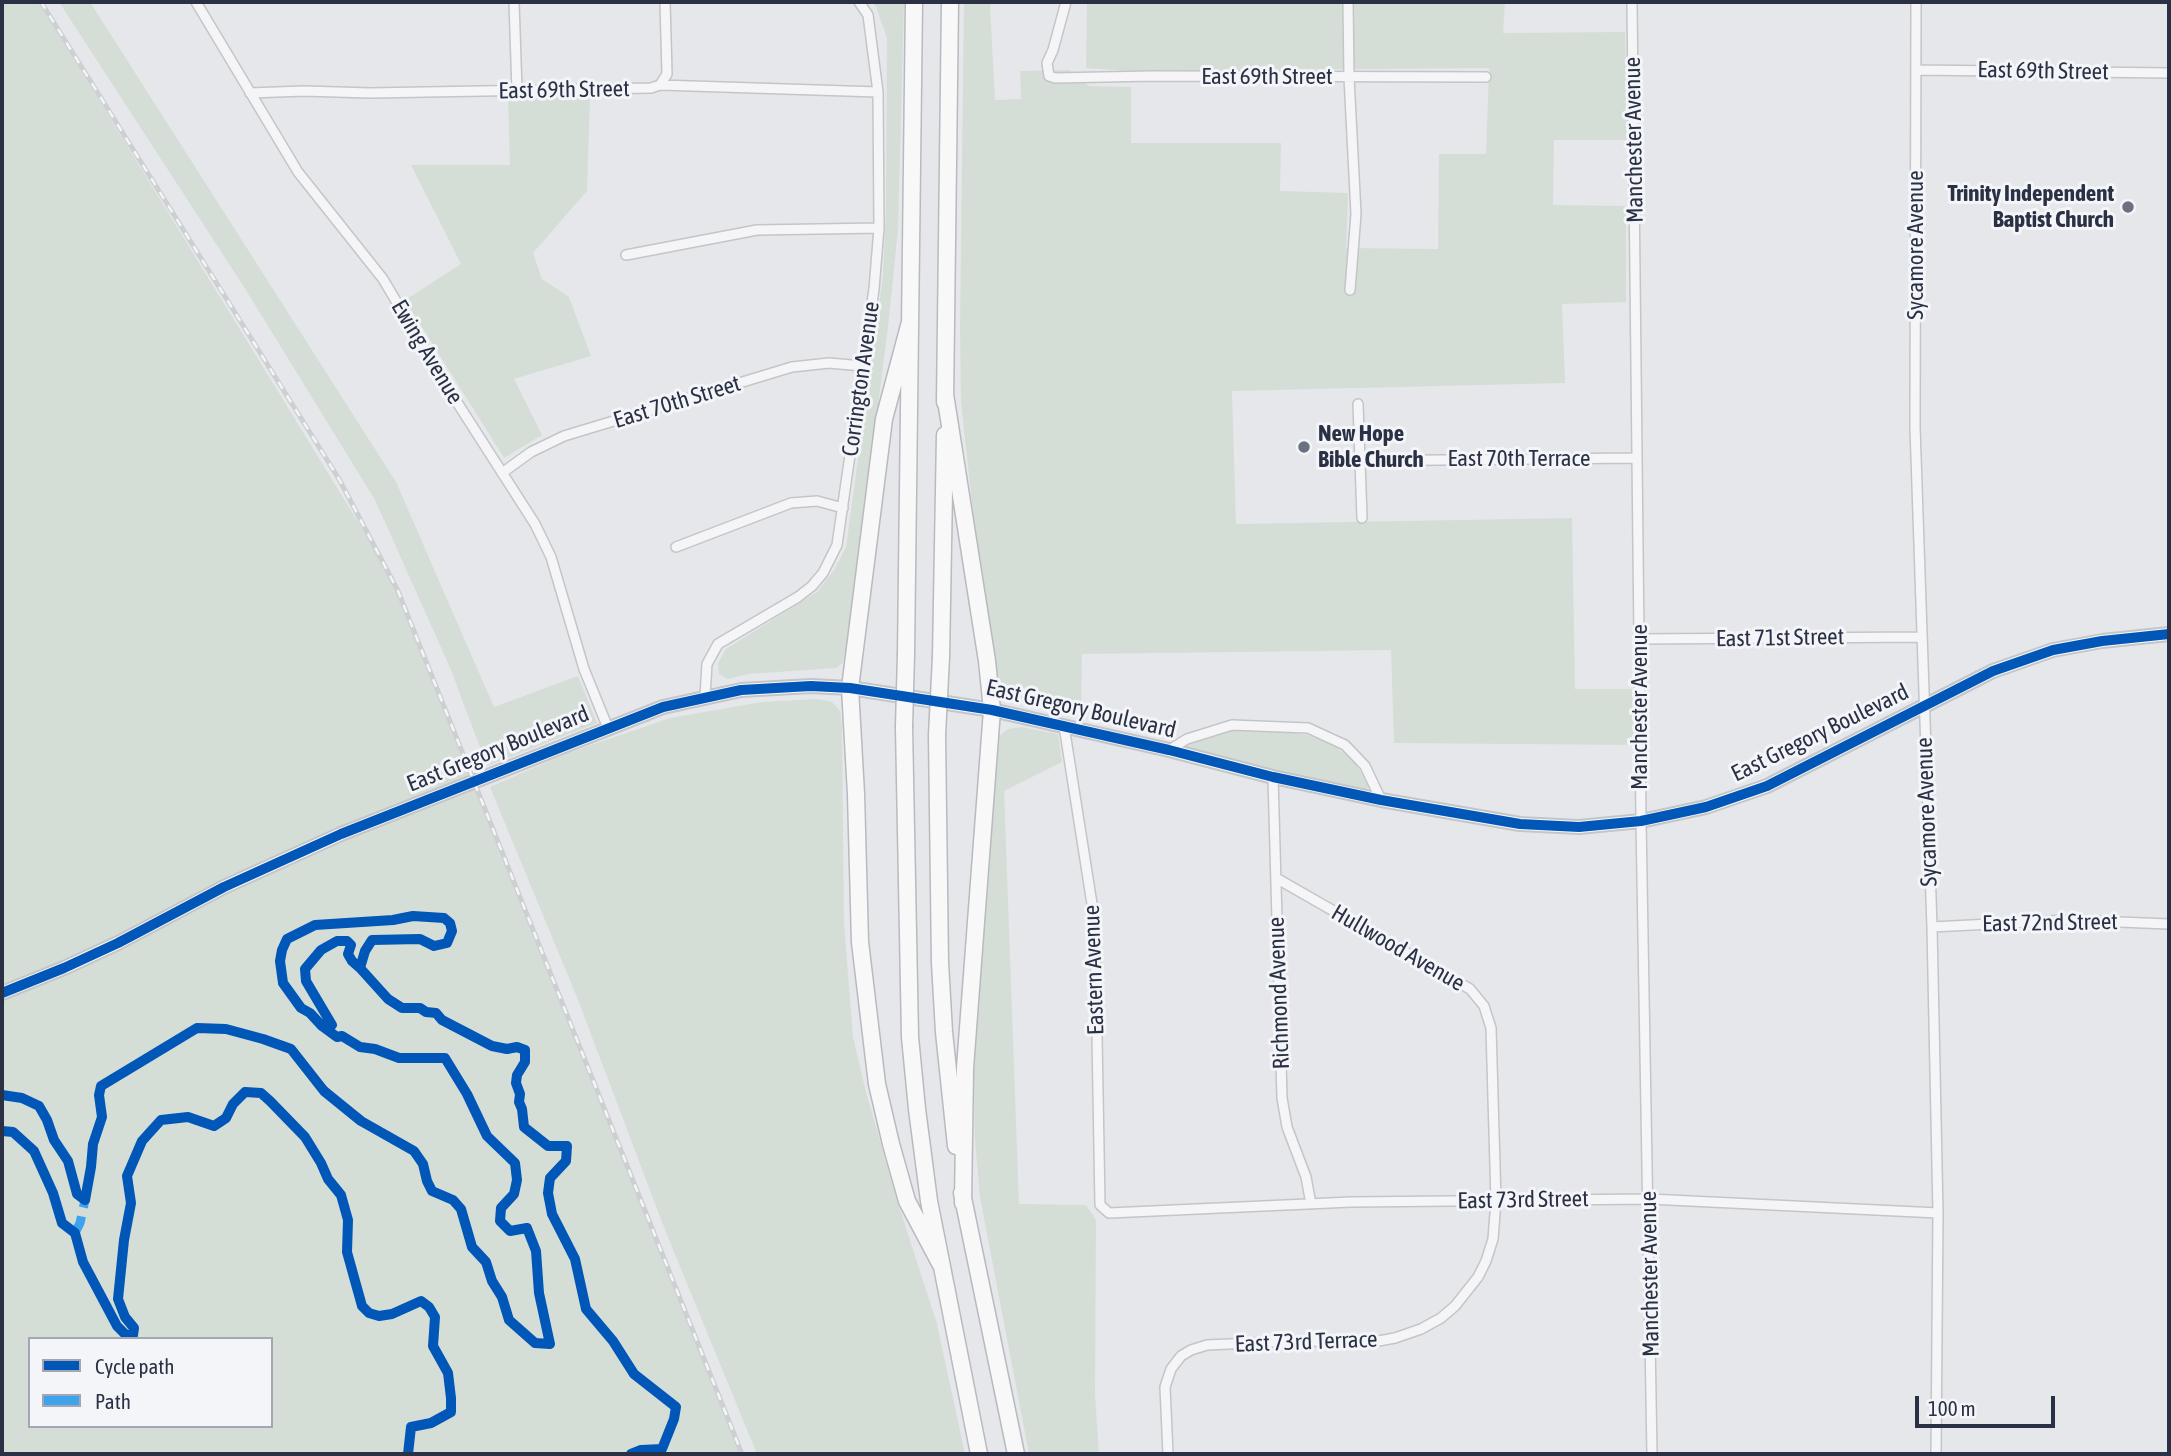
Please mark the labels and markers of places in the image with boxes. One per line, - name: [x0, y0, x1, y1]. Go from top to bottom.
- place label: Trinity Independent Baptist Church: [1948, 180, 2114, 234]
- marker: Trinity Independent Baptist Church: [2120, 199, 2136, 215]
- place label: New Hope Bible Church: [1318, 420, 1424, 474]
- marker: New Hope Bible Church: [1296, 439, 1312, 455]

